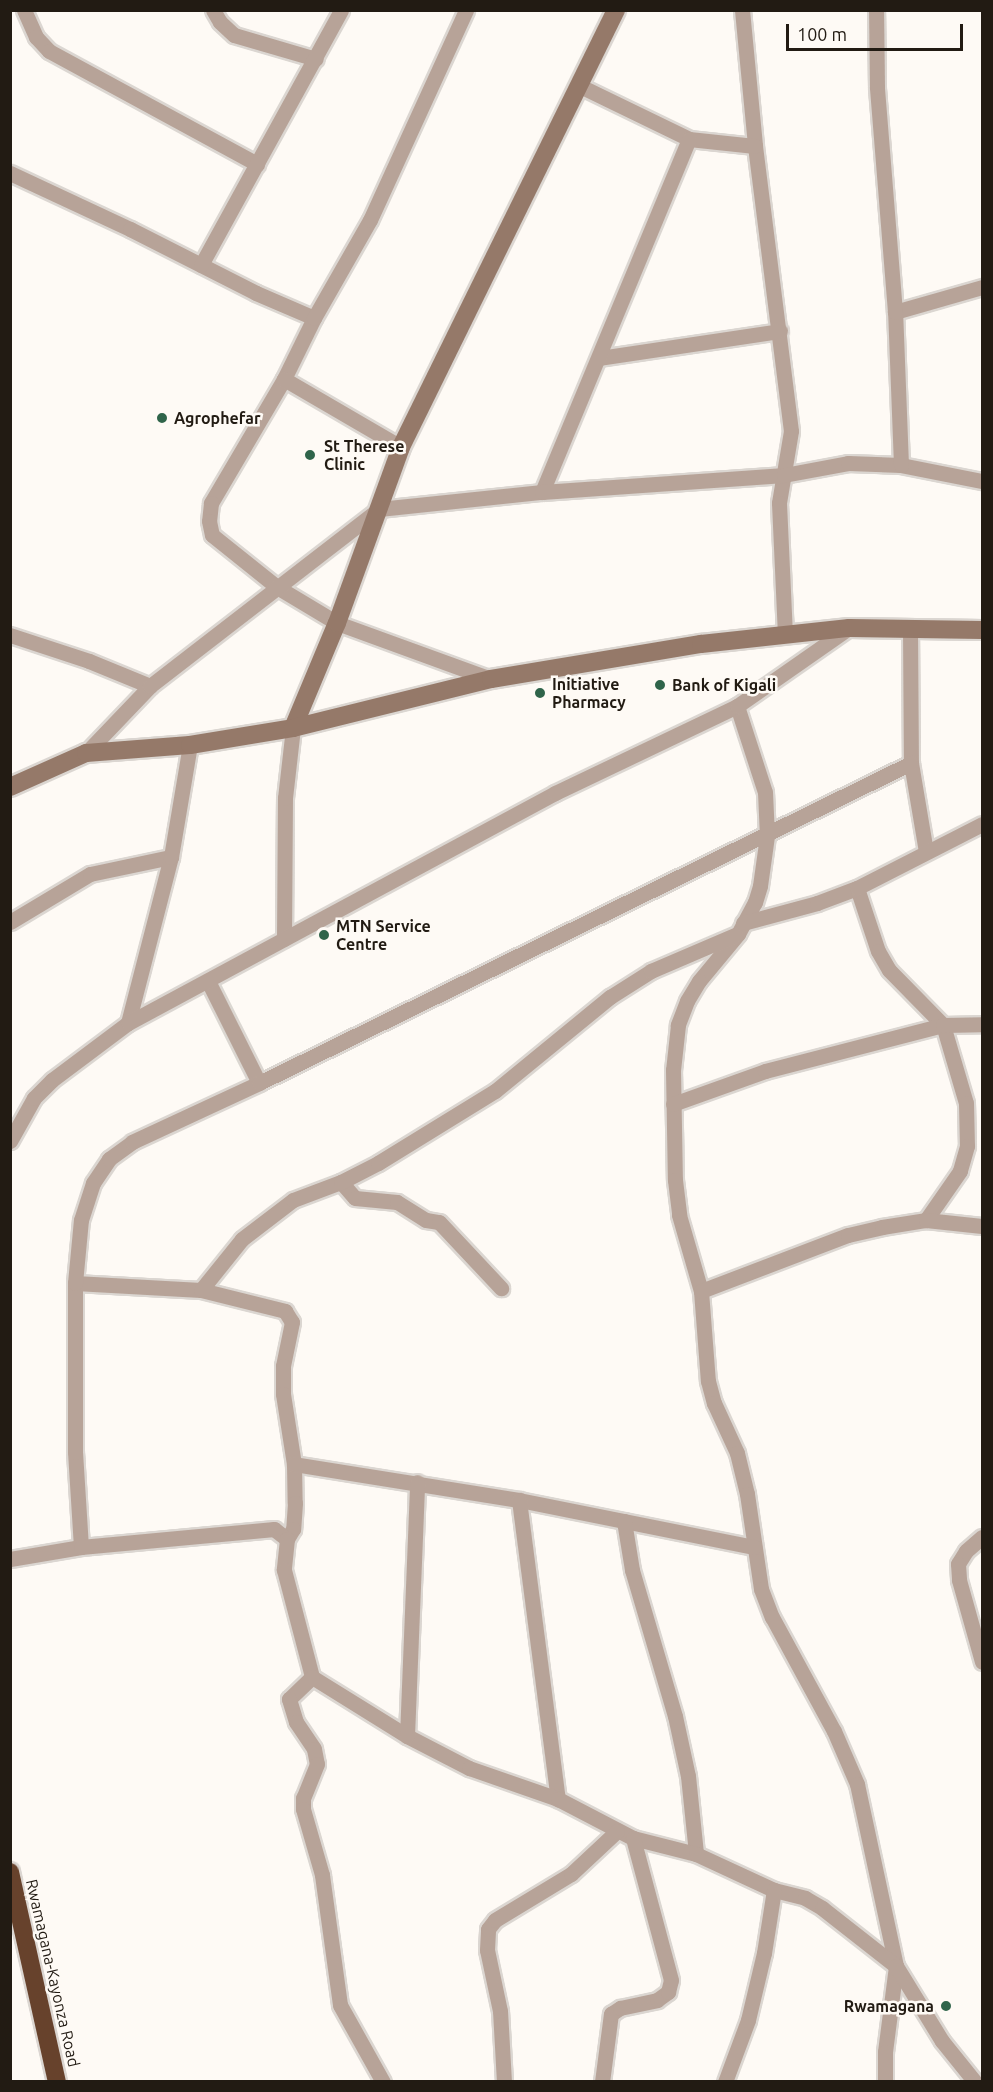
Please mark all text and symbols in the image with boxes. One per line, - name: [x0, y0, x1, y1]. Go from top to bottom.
- scale bar: [789, 12, 966, 50]
- text: 100 m: [797, 24, 847, 44]
- place label: Agrophefar: [174, 408, 261, 428]
- marker: Agrophefar: [155, 411, 169, 425]
- place label: St Therese Clinic: [324, 436, 404, 474]
- marker: St Therese Clinic: [301, 446, 319, 464]
- place label: Initiative Pharmacy: [552, 674, 626, 712]
- place label: Bank of Kigali: [672, 675, 776, 695]
- marker: Bank of Kigali: [653, 678, 667, 692]
- marker: Initiative Pharmacy: [533, 686, 547, 700]
- place label: MTN Service Centre: [336, 916, 431, 954]
- marker: MTN Service Centre: [317, 928, 331, 942]
- street label: Rwamagana-Kayonza Road: [22, 1877, 84, 2069]
- place label: Rwamagana: [844, 1996, 934, 2016]
- marker: Rwamagana: [939, 1999, 953, 2013]

